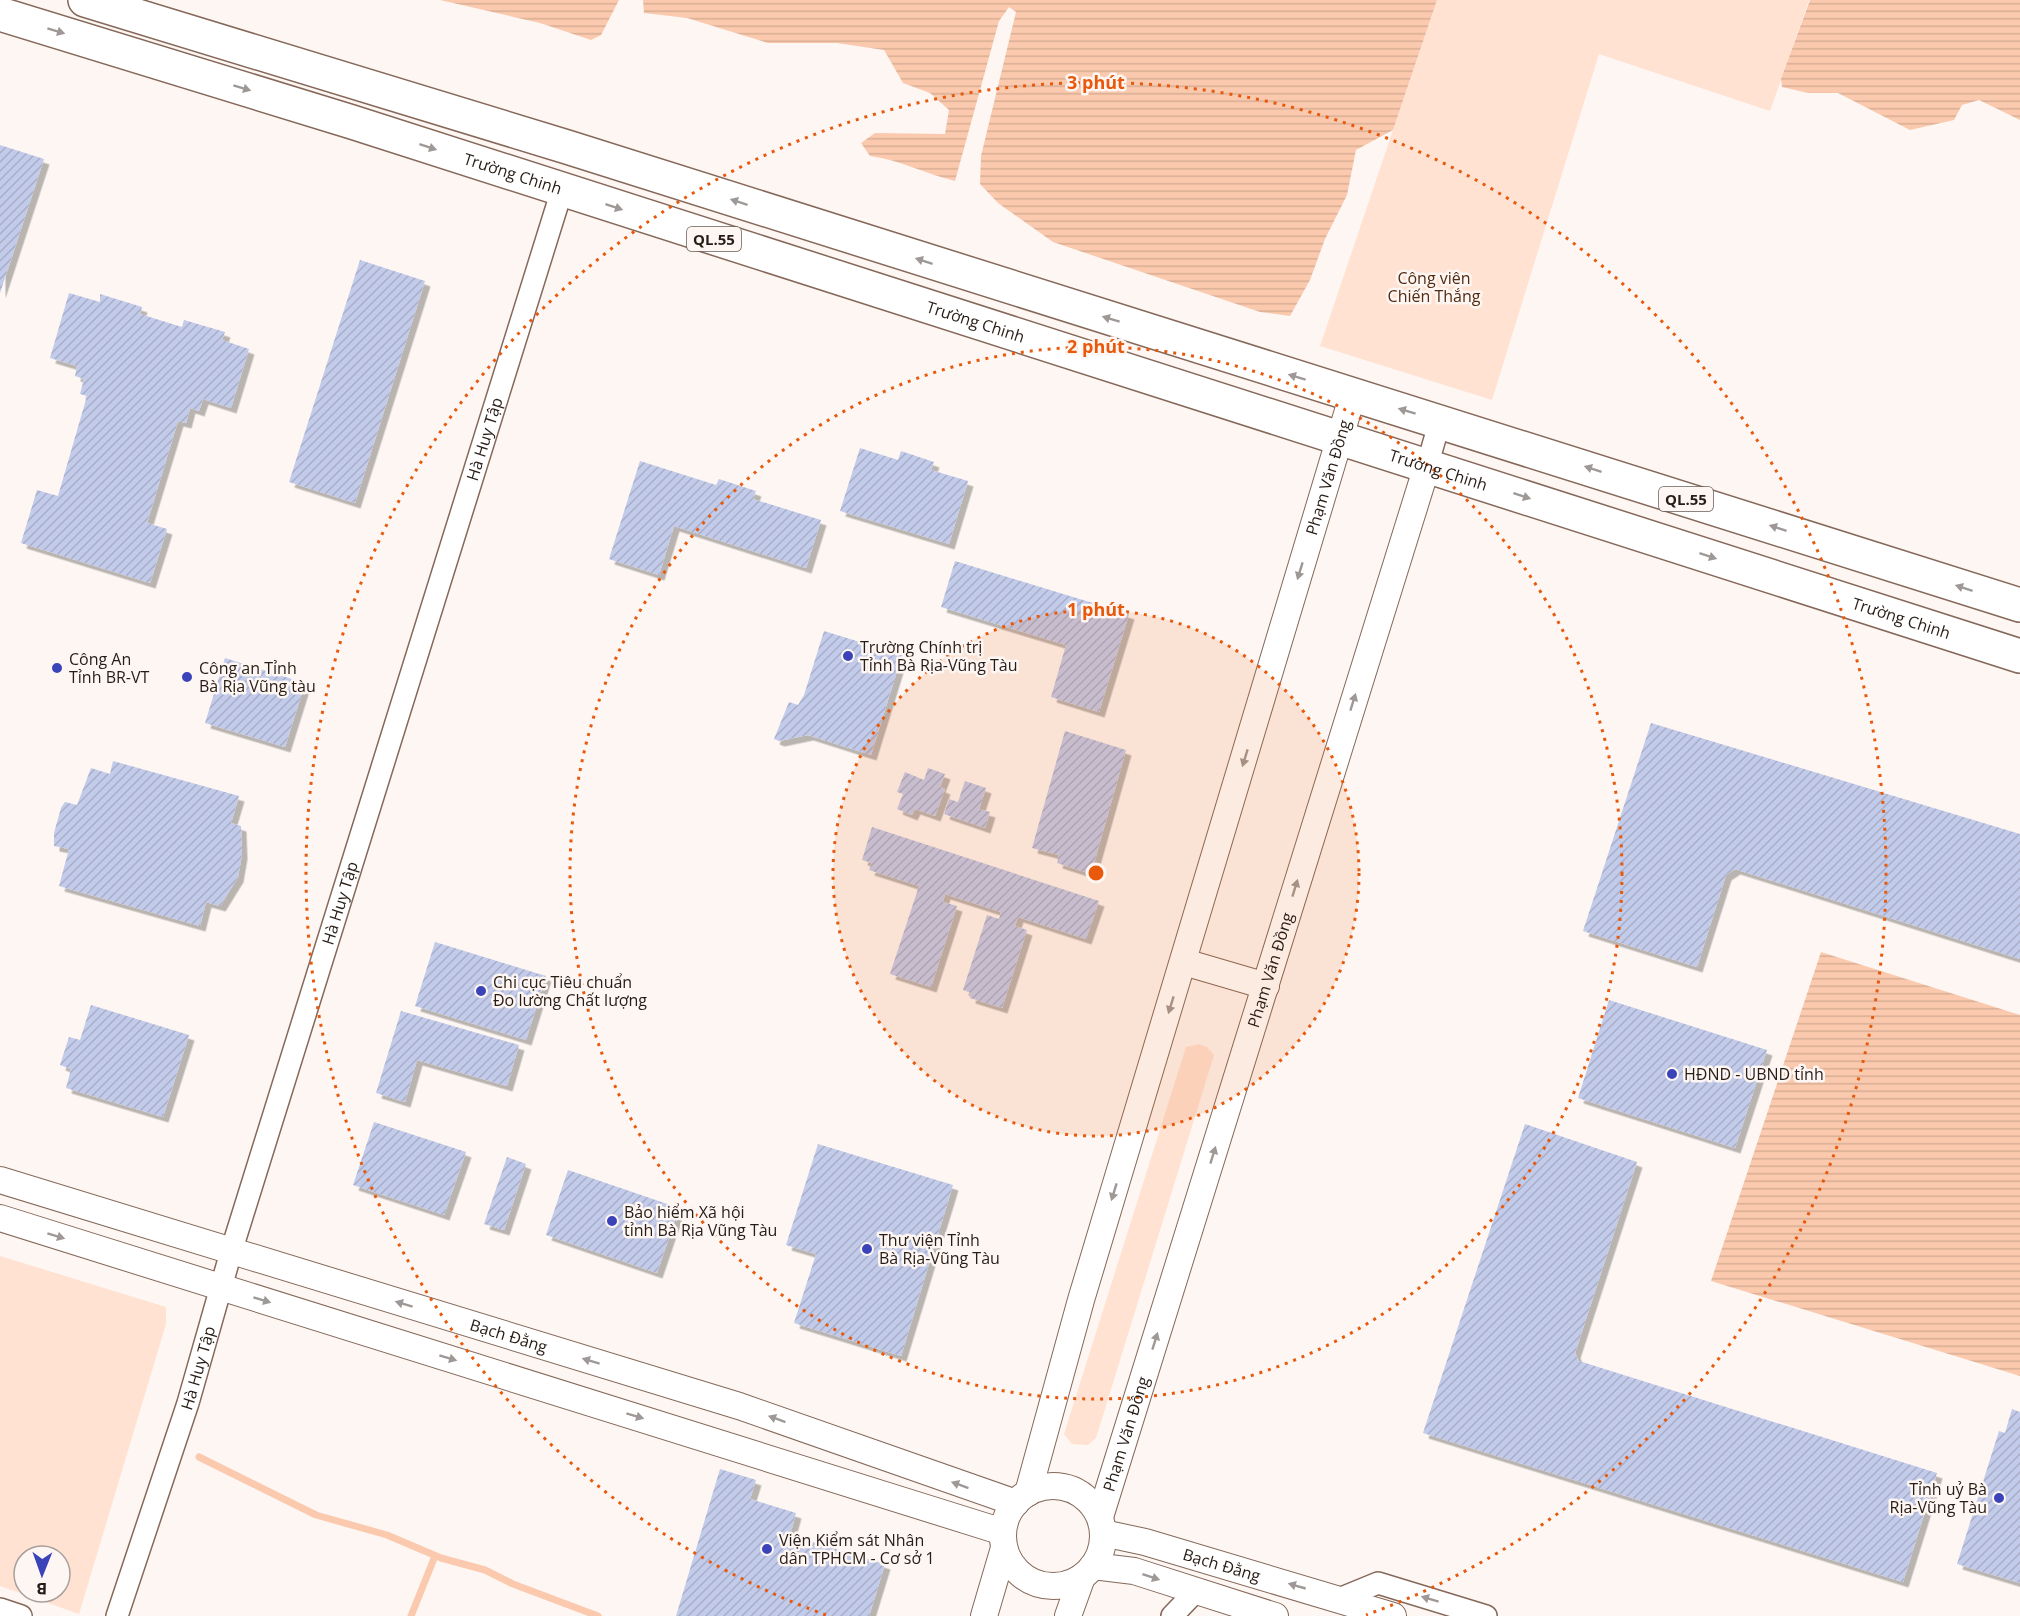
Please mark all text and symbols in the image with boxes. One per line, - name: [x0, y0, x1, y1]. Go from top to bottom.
- one-way arrow: [47, 27, 65, 36]
- text: 3 phút: [1067, 70, 1125, 94]
- one-way arrow: [233, 84, 251, 93]
- one-way arrow: [419, 142, 437, 152]
- street label: Trường Chinh: [461, 147, 565, 199]
- one-way arrow: [730, 197, 748, 206]
- one-way arrow: [605, 203, 623, 212]
- road number: QL.55: [687, 227, 741, 251]
- one-way arrow: [915, 256, 933, 266]
- park label: Công viên Chiến Thắng: [1388, 267, 1481, 307]
- street label: Trường Chinh: [924, 296, 1028, 348]
- one-way arrow: [1101, 314, 1119, 323]
- text: 2 phút: [1067, 334, 1125, 358]
- one-way arrow: [1288, 372, 1306, 381]
- street label: Hà Huy Tập: [461, 395, 508, 483]
- one-way arrow: [1398, 406, 1416, 415]
- street label: Phạm Văn Đồng: [1300, 417, 1356, 538]
- street label: Trường Chinh: [1387, 444, 1490, 496]
- one-way arrow: [1584, 464, 1602, 474]
- road number: QL.55: [1659, 487, 1713, 511]
- one-way arrow: [1513, 492, 1531, 502]
- one-way arrow: [1769, 523, 1787, 533]
- one-way arrow: [1699, 552, 1717, 561]
- one-way arrow: [1295, 562, 1304, 580]
- one-way arrow: [1955, 582, 1973, 592]
- street label: Trường Chinh: [1849, 592, 1953, 644]
- text: 1 phút: [1067, 597, 1125, 621]
- place label: Trường Chính trị Tỉnh Bà Rịa-Vũng Tàu: [860, 636, 1018, 676]
- place label: Công An Tỉnh BR-VT: [69, 648, 150, 688]
- marker: Trường Chính trị Tỉnh Bà Rịa-Vũng Tàu: [841, 649, 855, 663]
- place label: Công an Tỉnh Bà Rịa Vũng tàu: [199, 657, 316, 697]
- marker: Công An Tỉnh BR-VT: [50, 661, 64, 675]
- marker: Công an Tỉnh Bà Rịa Vũng tàu: [180, 670, 194, 684]
- one-way arrow: [1349, 693, 1358, 711]
- one-way arrow: [1240, 749, 1249, 767]
- street label: Hà Huy Tập: [316, 859, 363, 947]
- centre of rings: [1086, 863, 1106, 883]
- one-way arrow: [1291, 879, 1301, 897]
- street label: Phạm Văn Đồng: [1242, 909, 1299, 1030]
- place label: Chi cục Tiêu chuẩn Đo lường Chất lượng: [493, 971, 647, 1011]
- marker: Chi cục Tiêu chuẩn Đo lường Chất lượng: [474, 984, 488, 998]
- one-way arrow: [1166, 996, 1175, 1014]
- place label: HĐND - UBND tỉnh: [1684, 1063, 1824, 1085]
- marker: HĐND - UBND tỉnh: [1665, 1067, 1679, 1081]
- one-way arrow: [1209, 1146, 1218, 1164]
- one-way arrow: [1109, 1183, 1118, 1201]
- place label: Bảo hiểm Xã hội tỉnh Bà Rịa Vũng Tàu: [624, 1201, 777, 1241]
- marker: Bảo hiểm Xã hội tỉnh Bà Rịa Vũng Tàu: [605, 1214, 619, 1228]
- place label: Thư viện Tỉnh Bà Rịa-Vũng Tàu: [879, 1229, 1000, 1269]
- one-way arrow: [47, 1232, 65, 1241]
- marker: Thư viện Tỉnh Bà Rịa-Vũng Tàu: [860, 1242, 874, 1256]
- one-way arrow: [253, 1296, 271, 1305]
- one-way arrow: [395, 1299, 413, 1308]
- street label: Bạch Đằng: [467, 1313, 550, 1358]
- street label: Hà Huy Tập: [175, 1323, 220, 1413]
- one-way arrow: [1151, 1332, 1160, 1350]
- one-way arrow: [439, 1354, 457, 1363]
- one-way arrow: [581, 1356, 599, 1365]
- street label: Phạm Văn Đồng: [1098, 1373, 1154, 1494]
- one-way arrow: [626, 1412, 644, 1421]
- one-way arrow: [767, 1413, 785, 1423]
- place label: Tỉnh uỷ Bà Rịa-Vũng Tàu: [1890, 1478, 1987, 1518]
- one-way arrow: [951, 1479, 969, 1489]
- marker: Tỉnh uỷ Bà Rịa-Vũng Tàu: [1992, 1491, 2006, 1505]
- place label: Viện Kiểm sát Nhân dân TPHCM - Cơ sở 1: [779, 1529, 935, 1569]
- marker: Viện Kiểm sát Nhân dân TPHCM - Cơ sở 1: [760, 1542, 774, 1556]
- street label: Bạch Đằng: [1180, 1543, 1263, 1587]
- north arrow: [12, 1544, 72, 1604]
- one-way arrow: [1142, 1573, 1160, 1582]
- text: B: [36, 1578, 47, 1600]
- one-way arrow: [1288, 1581, 1306, 1591]
- one-way arrow: [1421, 1594, 1439, 1603]

